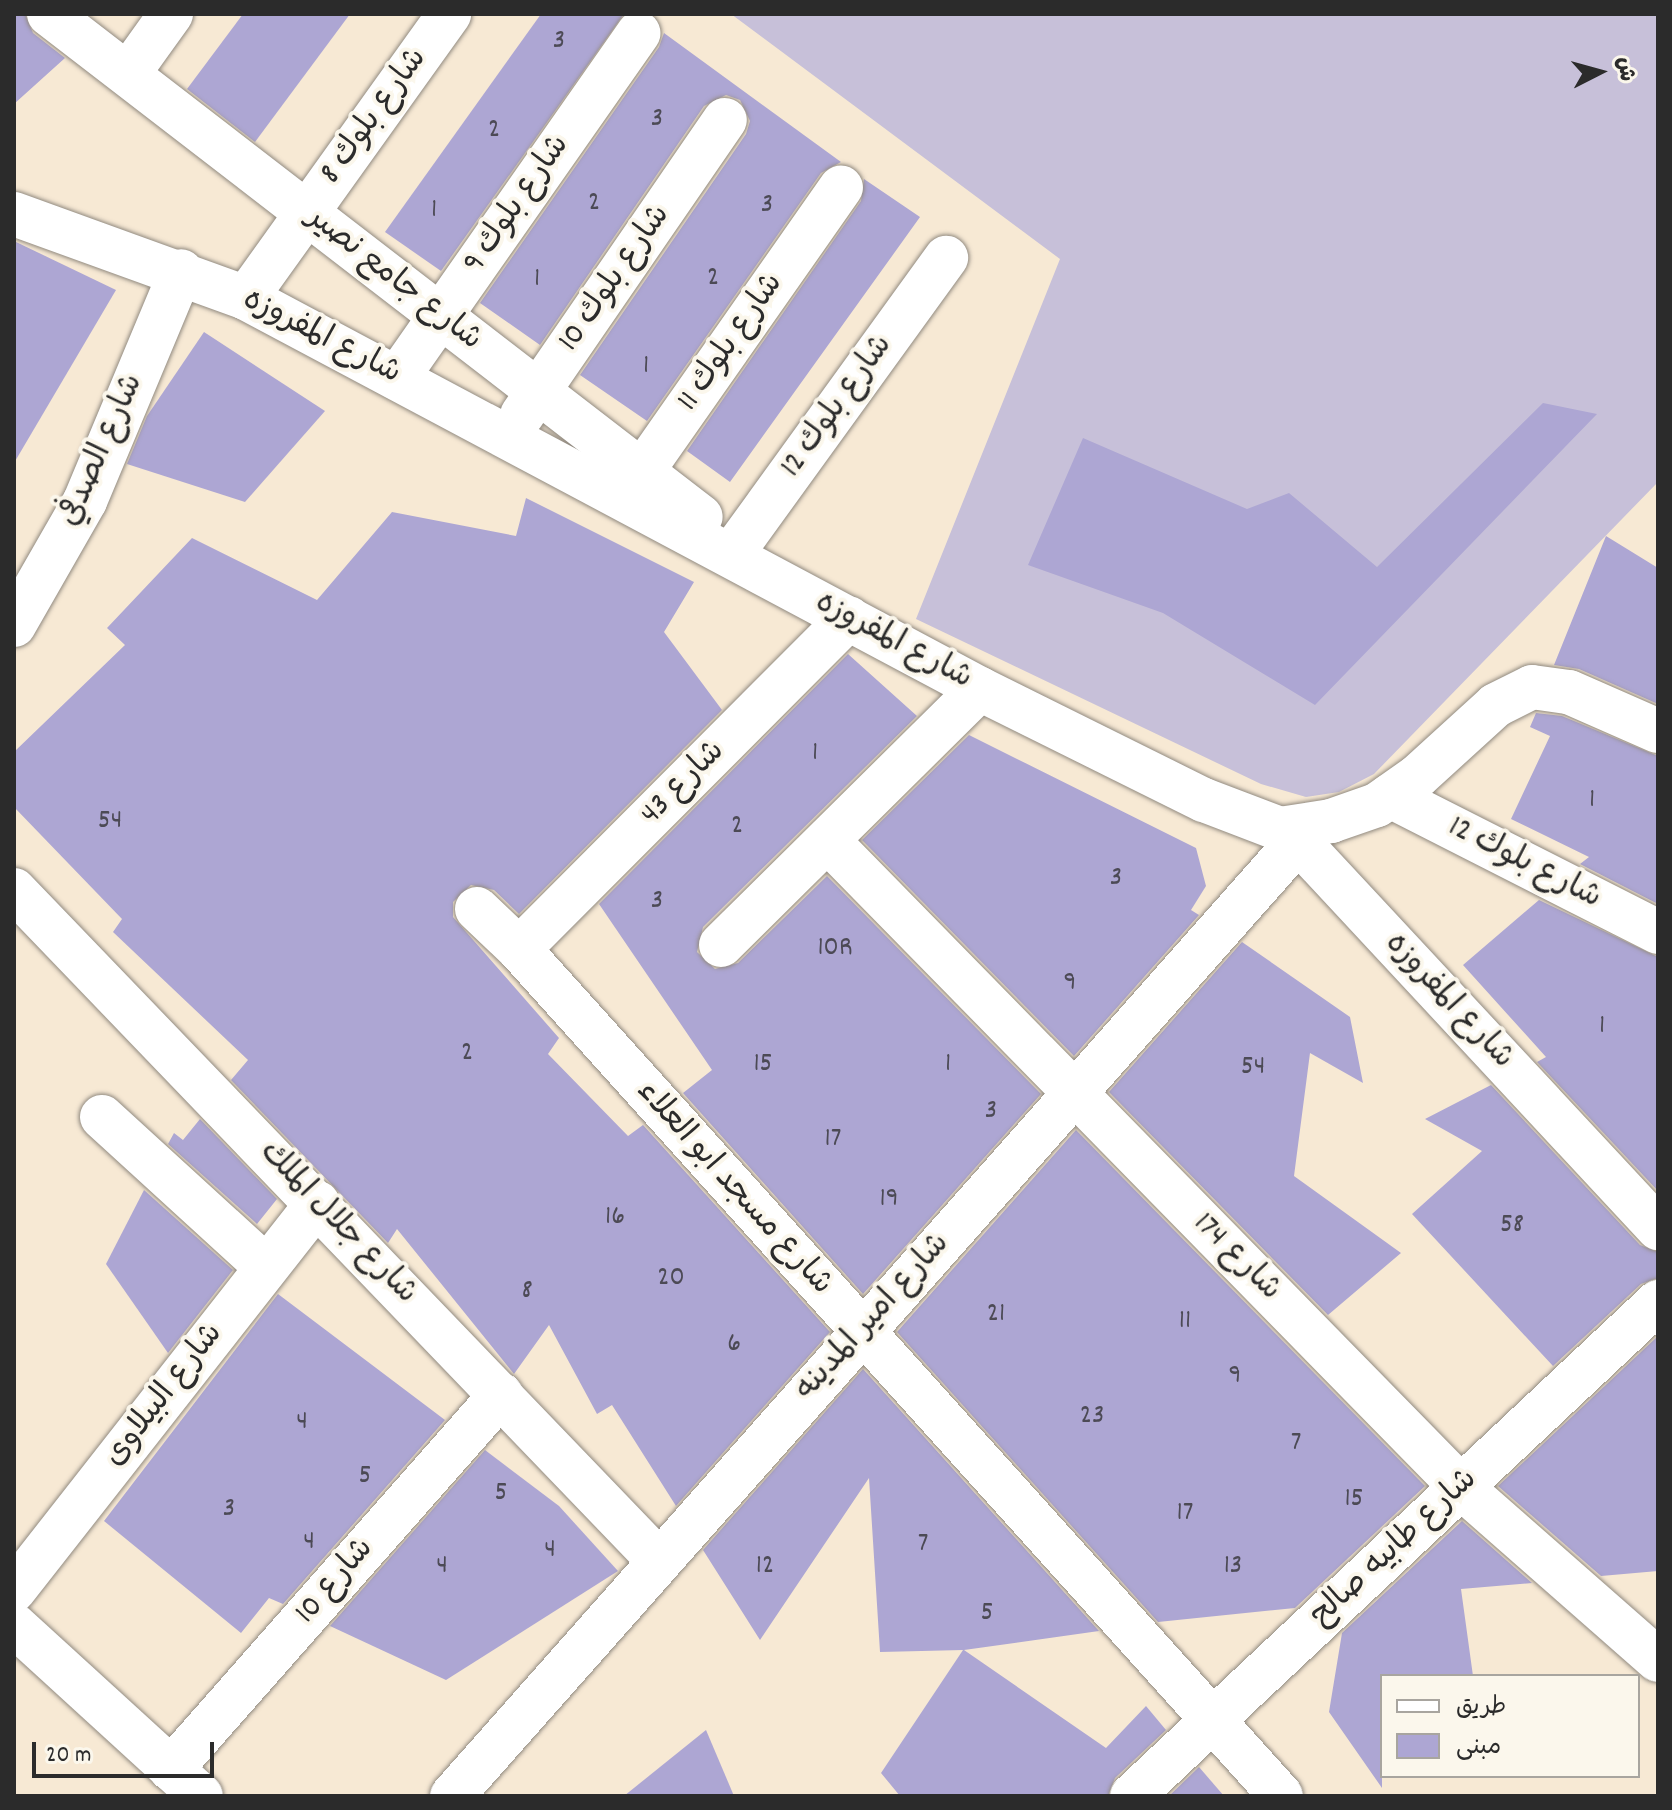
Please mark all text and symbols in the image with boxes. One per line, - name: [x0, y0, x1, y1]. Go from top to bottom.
- house number: 3: [553, 25, 565, 59]
- north arrow: [1560, 32, 1640, 112]
- street label: شارع بلوك 8: [313, 42, 437, 192]
- text: ش: [1608, 56, 1641, 83]
- house number: 3: [651, 103, 663, 137]
- house number: 2: [488, 114, 500, 148]
- street label: شارع بلوك 9: [456, 128, 580, 282]
- house number: 2: [588, 187, 600, 221]
- house number: 3: [761, 189, 773, 223]
- house number: 1: [431, 194, 437, 228]
- street label: شارع بلوك 10: [552, 198, 680, 360]
- street label: شارع جامع نصير: [297, 199, 489, 361]
- house number: 2: [707, 262, 719, 296]
- house number: 1: [534, 263, 540, 297]
- street label: شارع بلوك 11: [671, 267, 793, 419]
- street label: شارع المفروزه: [235, 282, 407, 394]
- street label: شارع بلوك 12: [774, 328, 902, 486]
- house number: 1: [643, 350, 649, 384]
- street label: شارع الصدفي: [52, 369, 154, 533]
- street label: شارع المفروزه: [808, 585, 978, 699]
- street label: شارع 43: [634, 734, 734, 834]
- house number: 1: [812, 737, 818, 771]
- house number: 1: [1589, 784, 1595, 818]
- house number: 54: [98, 805, 122, 839]
- street label: شارع بلوك 12: [1441, 809, 1607, 919]
- house number: 2: [731, 810, 743, 844]
- house number: 3: [1110, 862, 1122, 896]
- house number: 3: [651, 885, 663, 919]
- street label: شارع المفروزه: [1375, 926, 1521, 1078]
- house number: 10R: [817, 932, 853, 966]
- house number: 9: [1064, 967, 1076, 1001]
- house number: 1: [1599, 1010, 1605, 1044]
- house number: 2: [461, 1037, 473, 1071]
- house number: 15: [753, 1048, 773, 1082]
- house number: 1: [945, 1048, 951, 1082]
- house number: 54: [1241, 1051, 1265, 1085]
- street label: شارع مسجد ابو العلاء: [626, 1074, 840, 1304]
- house number: 3: [985, 1095, 997, 1129]
- house number: 17: [825, 1123, 841, 1157]
- street label: شارع جلال الملك: [250, 1135, 424, 1313]
- house number: 19: [880, 1183, 898, 1217]
- house number: 16: [605, 1201, 625, 1235]
- street label: شارع 174: [1184, 1206, 1288, 1310]
- house number: 58: [1500, 1209, 1524, 1243]
- street label: شارع امير المدينه: [789, 1226, 959, 1410]
- house number: 20: [657, 1262, 685, 1296]
- house number: 8: [521, 1275, 533, 1309]
- house number: 21: [987, 1298, 1005, 1332]
- house number: 11: [1179, 1305, 1191, 1339]
- street label: شارع البيلاوى: [97, 1317, 233, 1475]
- house number: 6: [727, 1328, 741, 1362]
- house number: 9: [1229, 1360, 1241, 1394]
- house number: 23: [1080, 1400, 1104, 1434]
- house number: 4: [296, 1406, 308, 1440]
- house number: 7: [1291, 1427, 1301, 1461]
- house number: 5: [359, 1460, 371, 1494]
- street label: شارع طابيه صالح: [1303, 1462, 1487, 1636]
- house number: 5: [495, 1477, 507, 1511]
- house number: 15: [1344, 1483, 1364, 1517]
- house number: 3: [223, 1493, 235, 1527]
- house number: 17: [1177, 1497, 1193, 1531]
- house number: 4: [303, 1526, 315, 1560]
- house number: 7: [918, 1528, 928, 1562]
- street label: شارع 10: [288, 1531, 384, 1633]
- house number: 4: [544, 1534, 556, 1568]
- house number: 4: [436, 1550, 448, 1584]
- house number: 12: [756, 1550, 774, 1584]
- house number: 13: [1224, 1550, 1242, 1584]
- house number: 5: [981, 1597, 993, 1631]
- legend: [1380, 1674, 1640, 1778]
- text: طريق: [1456, 1691, 1506, 1725]
- scale bar: [36, 1726, 218, 1776]
- text: مبنى: [1456, 1731, 1501, 1765]
- text: 20 m: [46, 1739, 92, 1773]

